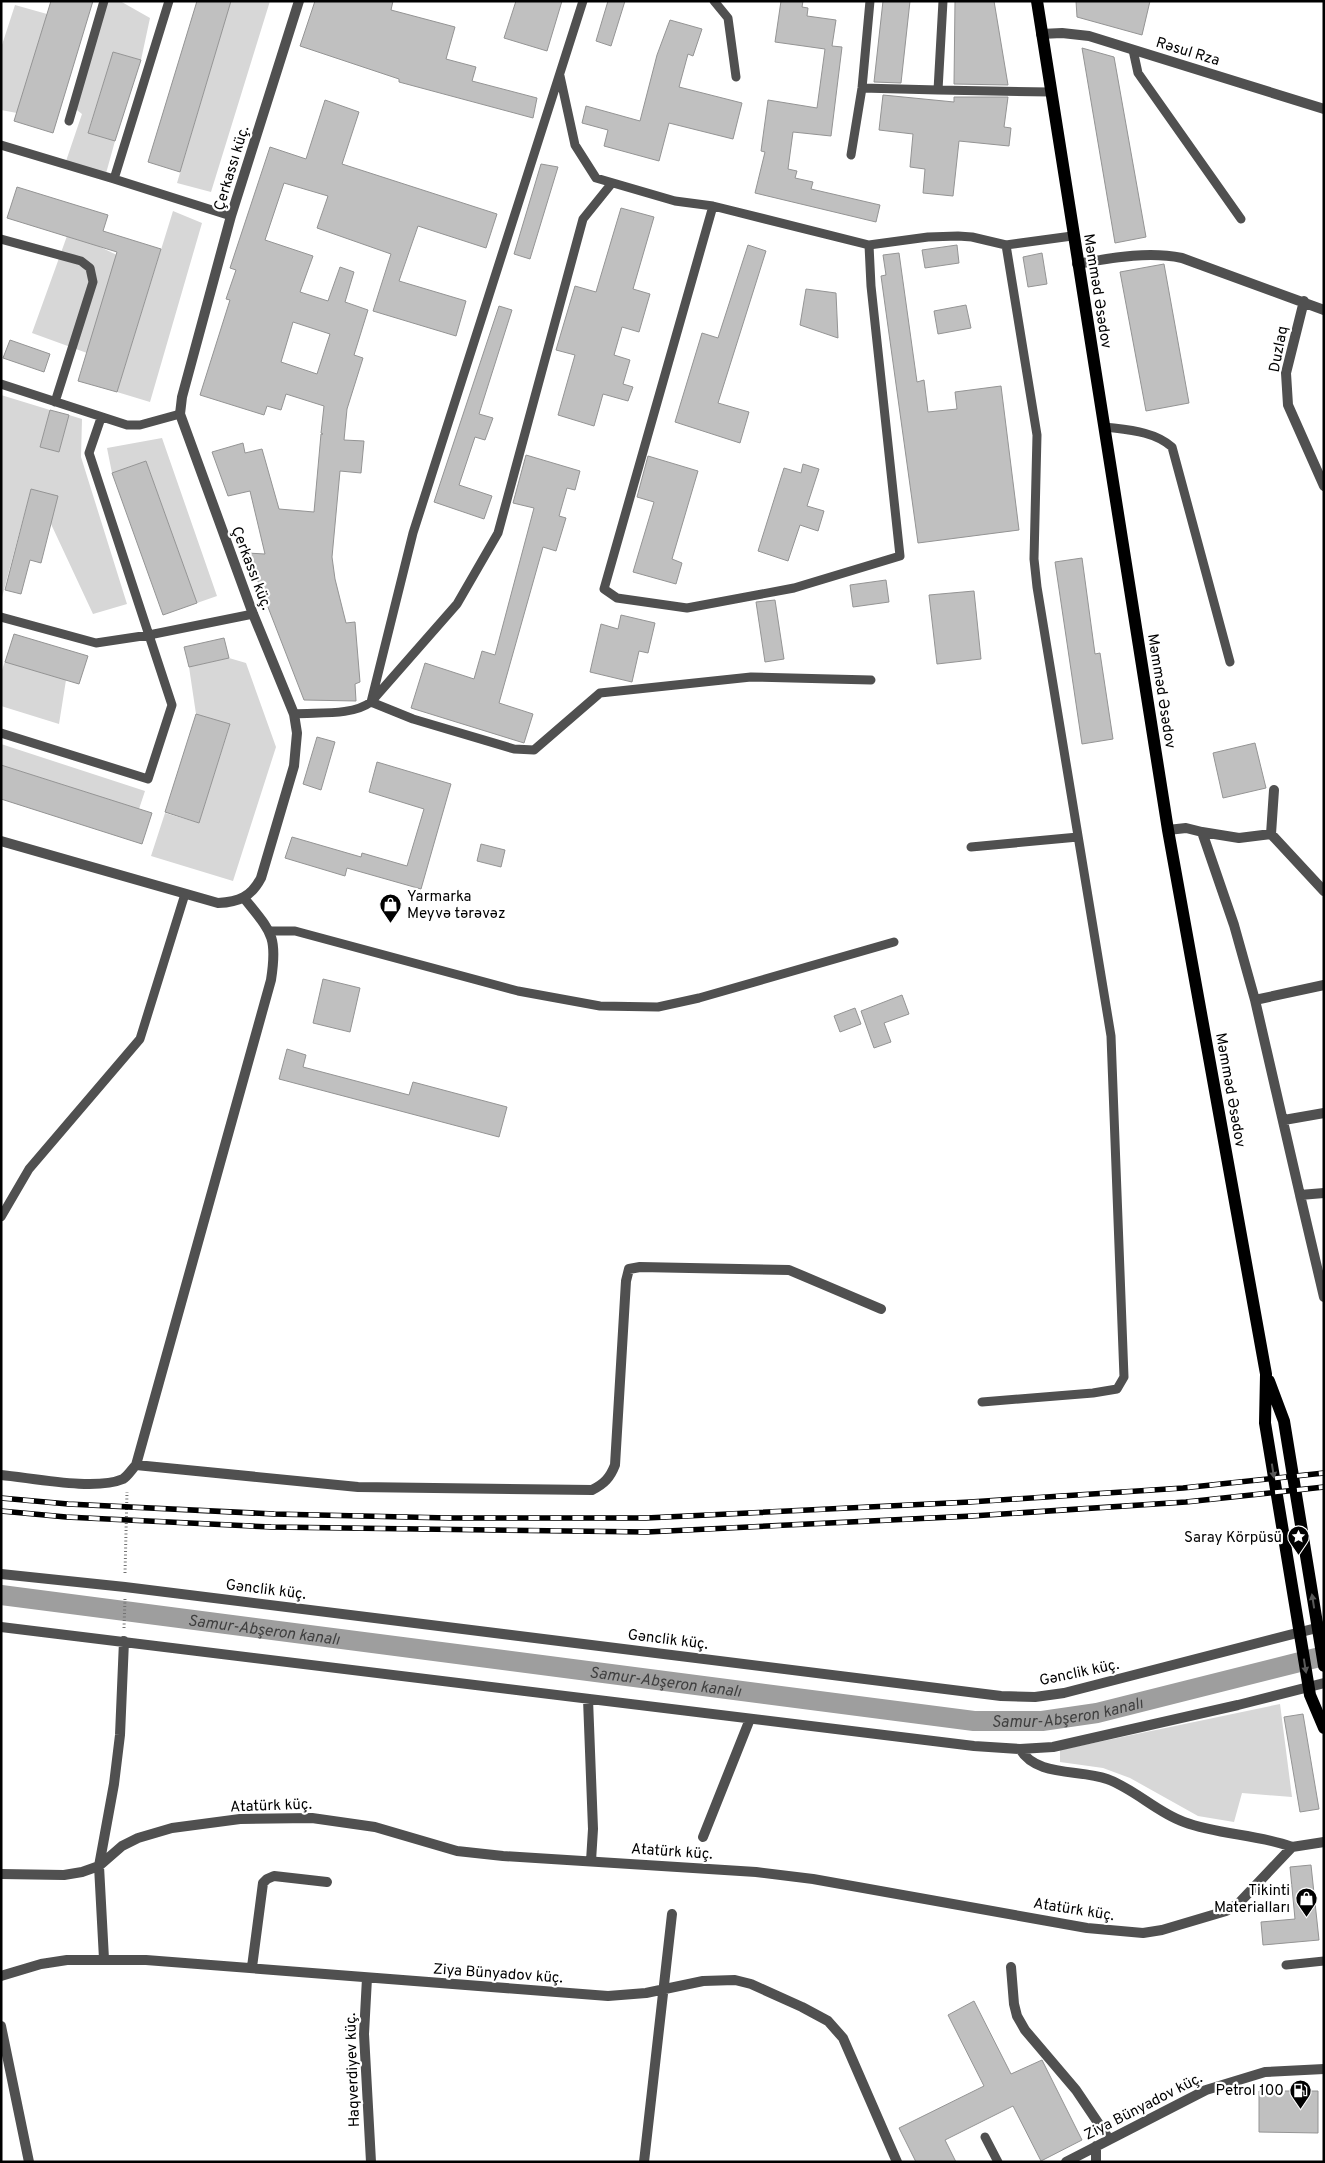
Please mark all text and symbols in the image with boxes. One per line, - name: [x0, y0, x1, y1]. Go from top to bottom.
- street label: Rəsul Rza: [1153, 34, 1222, 71]
- street label: Çerkassı küç.: [210, 124, 254, 213]
- street label: Məmməd Əsədov: [1078, 232, 1115, 350]
- street label: Duzlaq: [1266, 325, 1293, 374]
- street label: Çerkassı küç.: [226, 524, 275, 613]
- street label: Məmməd Əsədov: [1142, 632, 1179, 750]
- place label: Yarmarka Meyvә tәrәvәz: [407, 888, 505, 924]
- shop icon: Yarmarka Meyvә tәrәvәz: [379, 893, 403, 924]
- street label: Məmməd Əsədov: [1210, 1031, 1249, 1149]
- one-way arrow: [1269, 1464, 1277, 1480]
- place icon: Saray Körpüsü: [1286, 1525, 1310, 1556]
- place label: Saray Körpüsü: [1184, 1529, 1282, 1548]
- street label: Gənclik küç.: [224, 1576, 307, 1605]
- one-way arrow: [1309, 1592, 1317, 1608]
- water label: Samur-Abşeron kanalı: [186, 1611, 342, 1651]
- street label: Gənclik küç.: [626, 1626, 709, 1655]
- street label: Gənclik küç.: [1038, 1656, 1121, 1691]
- one-way arrow: [1302, 1659, 1310, 1675]
- water label: Samur-Abşeron kanalı: [588, 1663, 743, 1703]
- water label: Samur-Abşeron kanalı: [991, 1694, 1146, 1733]
- street label: Atatürk küç.: [230, 1796, 312, 1817]
- street label: Atatürk küç.: [630, 1840, 713, 1865]
- place label: Tikinti Materialları: [1214, 1882, 1290, 1918]
- shop icon: Tikinti Materialları: [1294, 1887, 1318, 1918]
- street label: Atatürk küç.: [1032, 1895, 1116, 1926]
- street label: Ziya Bünyadov küç.: [432, 1960, 564, 1989]
- street label: Haqverdiyev küç.: [342, 2012, 365, 2127]
- street label: Ziya Bünyadov küç.: [1081, 2069, 1206, 2145]
- fuel station icon: Petrol 100: [1288, 2078, 1312, 2109]
- place label: Petrol 100: [1215, 2082, 1284, 2101]

